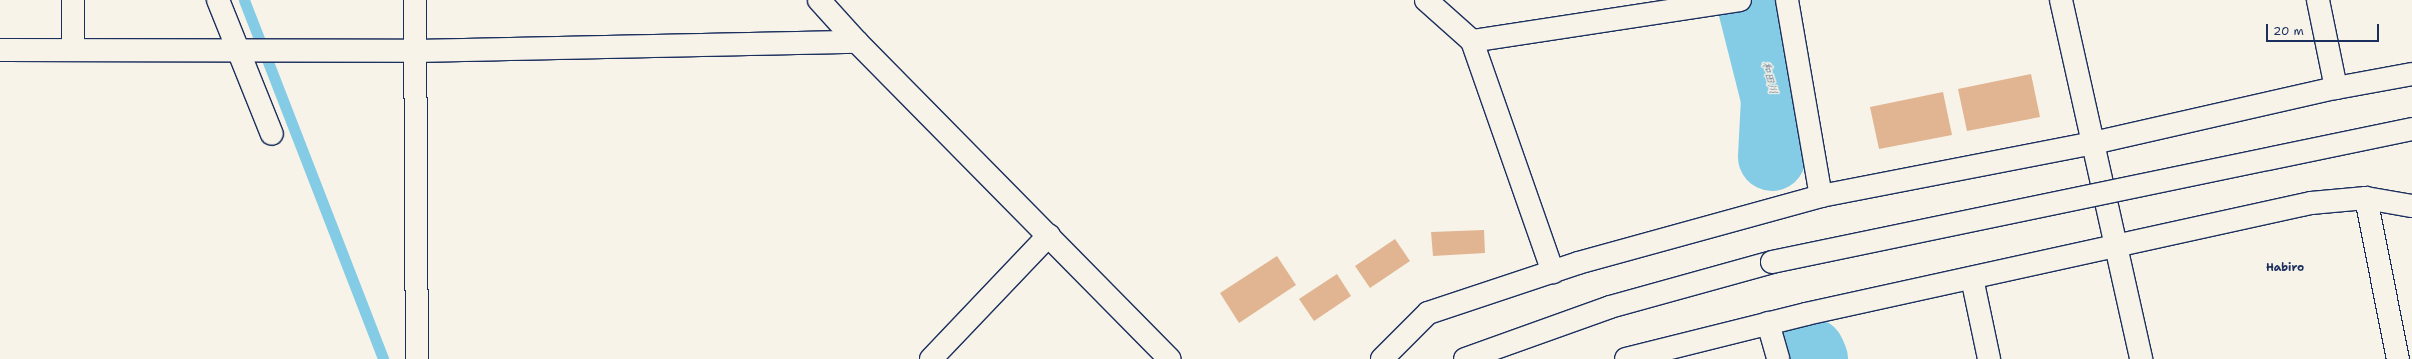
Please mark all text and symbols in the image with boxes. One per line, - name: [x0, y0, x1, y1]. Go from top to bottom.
- scale bar: [2268, 16, 2381, 42]
- text: 20 m: [2273, 23, 2304, 39]
- water label: 和田川: [1759, 60, 1779, 96]
- district label: Habiro: [2266, 261, 2304, 275]

